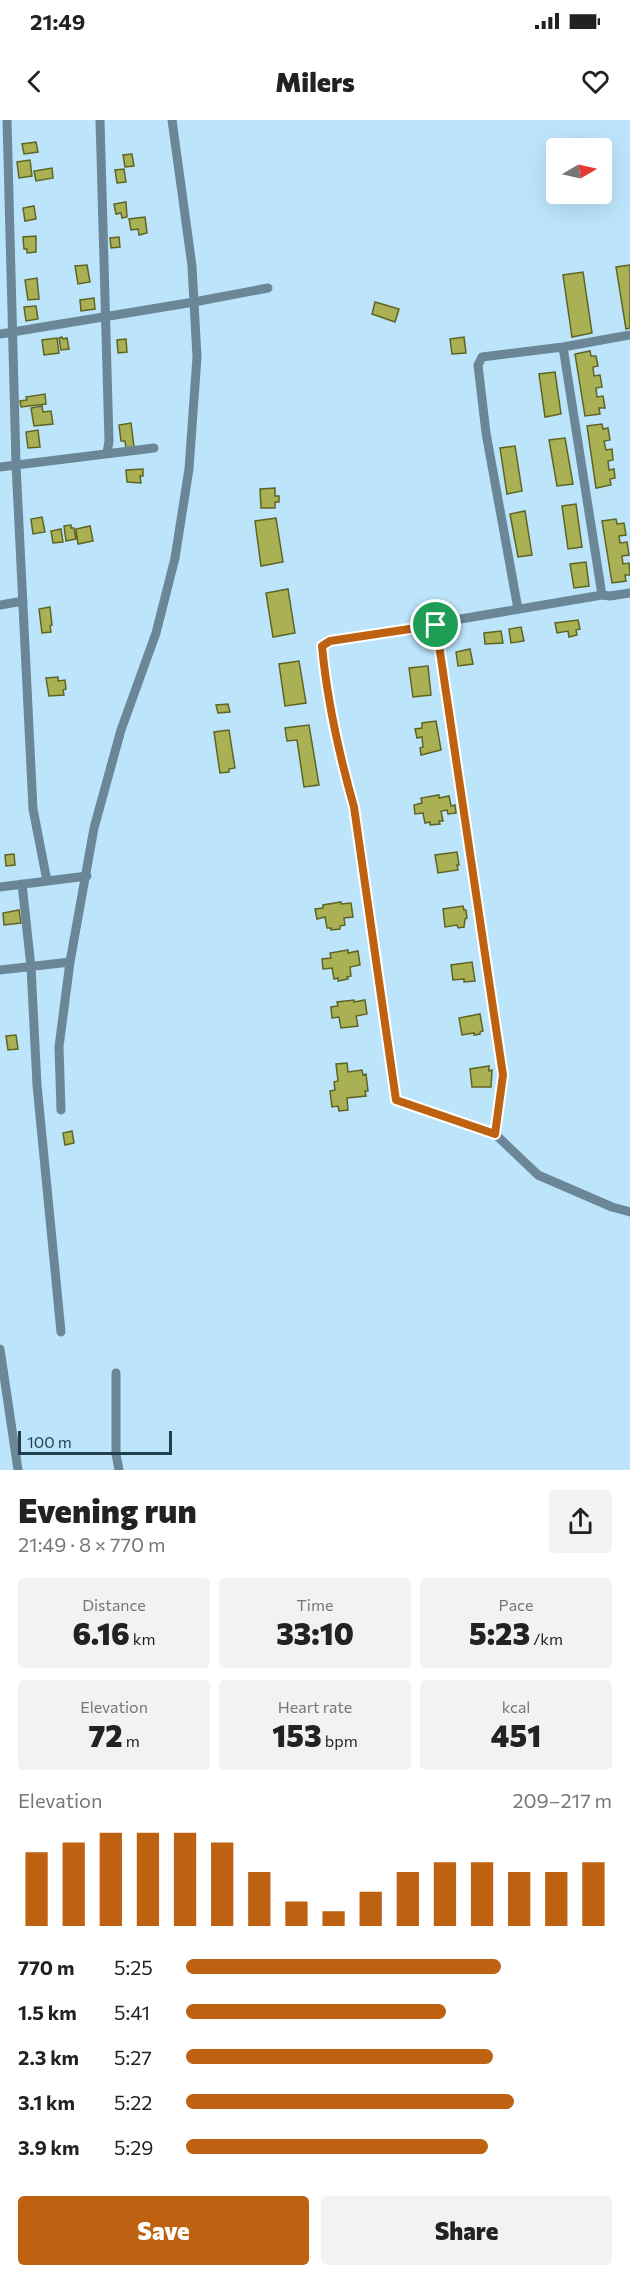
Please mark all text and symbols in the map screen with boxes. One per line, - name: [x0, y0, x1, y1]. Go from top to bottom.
- text: 21:49: [30, 8, 85, 35]
- icon: back: [18, 65, 51, 98]
- text: Milers: [275, 65, 355, 98]
- icon: heart: [579, 65, 612, 98]
- north arrow: [546, 138, 612, 204]
- map controls: [546, 138, 612, 204]
- pin: [410, 599, 461, 650]
- icon: arrive: [419, 608, 452, 641]
- scale bar: [18, 1428, 172, 1456]
- text: 100 m: [27, 1432, 72, 1451]
- text: Evening run: [18, 1489, 197, 1530]
- button: share: [549, 1490, 612, 1553]
- text: 21:49 · 8 × 770 m: [18, 1532, 165, 1556]
- text: Distance: [82, 1595, 146, 1614]
- text: Time: [297, 1595, 333, 1614]
- text: Pace: [499, 1595, 533, 1614]
- text: 6.16: [73, 1614, 130, 1651]
- text: 33:10: [276, 1614, 354, 1651]
- text: 5:23: [469, 1614, 530, 1651]
- text: km: [130, 1629, 155, 1648]
- text: /km: [530, 1629, 563, 1648]
- text: Elevation: [80, 1697, 148, 1716]
- text: Heart rate: [278, 1697, 352, 1716]
- text: kcal: [502, 1697, 530, 1716]
- text: 72: [88, 1716, 123, 1753]
- text: 153: [272, 1716, 322, 1753]
- text: 451: [491, 1716, 541, 1753]
- text: m: [123, 1731, 140, 1750]
- text: bpm: [322, 1731, 358, 1750]
- text: Elevation: [18, 1788, 103, 1812]
- text: 209–217 m: [513, 1788, 612, 1812]
- text: 770 m: [18, 1955, 74, 1979]
- text: 5:25: [114, 1955, 153, 1979]
- text: 1.5 km: [18, 2000, 77, 2024]
- text: 5:41: [114, 2000, 150, 2024]
- text: 2.3 km: [18, 2045, 79, 2069]
- text: 5:27: [114, 2045, 152, 2069]
- text: 3.1 km: [18, 2090, 75, 2114]
- text: 5:22: [114, 2090, 152, 2114]
- text: 3.9 km: [18, 2135, 79, 2159]
- text: 5:29: [114, 2135, 153, 2159]
- button: Save: [18, 2196, 309, 2265]
- button: Share: [321, 2196, 612, 2265]

